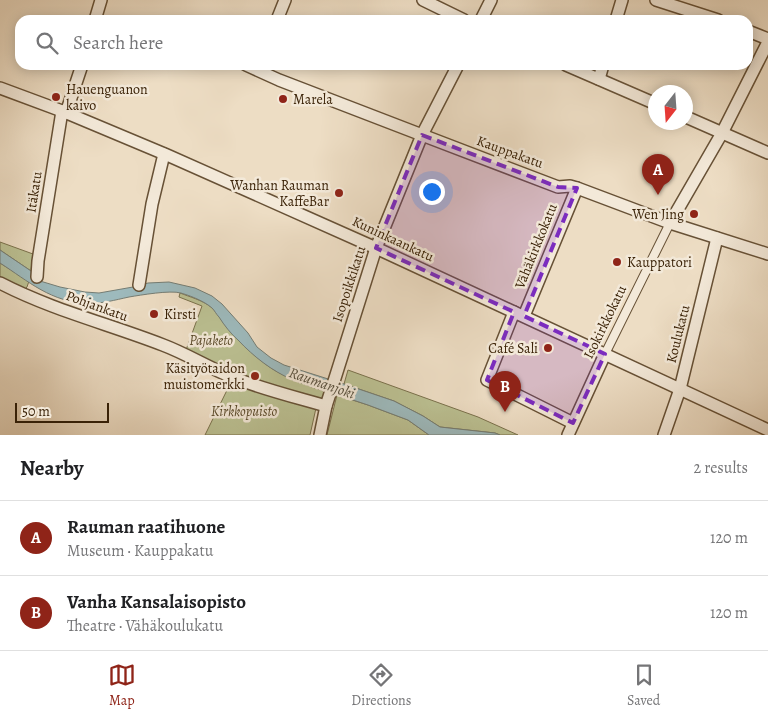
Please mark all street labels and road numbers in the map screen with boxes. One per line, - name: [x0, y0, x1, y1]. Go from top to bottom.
- street label: Kauppakatu: [474, 131, 546, 173]
- street label: Itäkatu: [21, 170, 47, 214]
- street label: Vähäkirkkokatu: [510, 200, 562, 292]
- street label: Kuninkaankatu: [349, 212, 437, 266]
- street label: Isopoikkikatu: [328, 243, 370, 324]
- street label: Isokirkkokatu: [579, 282, 631, 362]
- street label: Pohjankatu: [63, 286, 131, 326]
- street label: Koulukatu: [662, 303, 694, 365]

